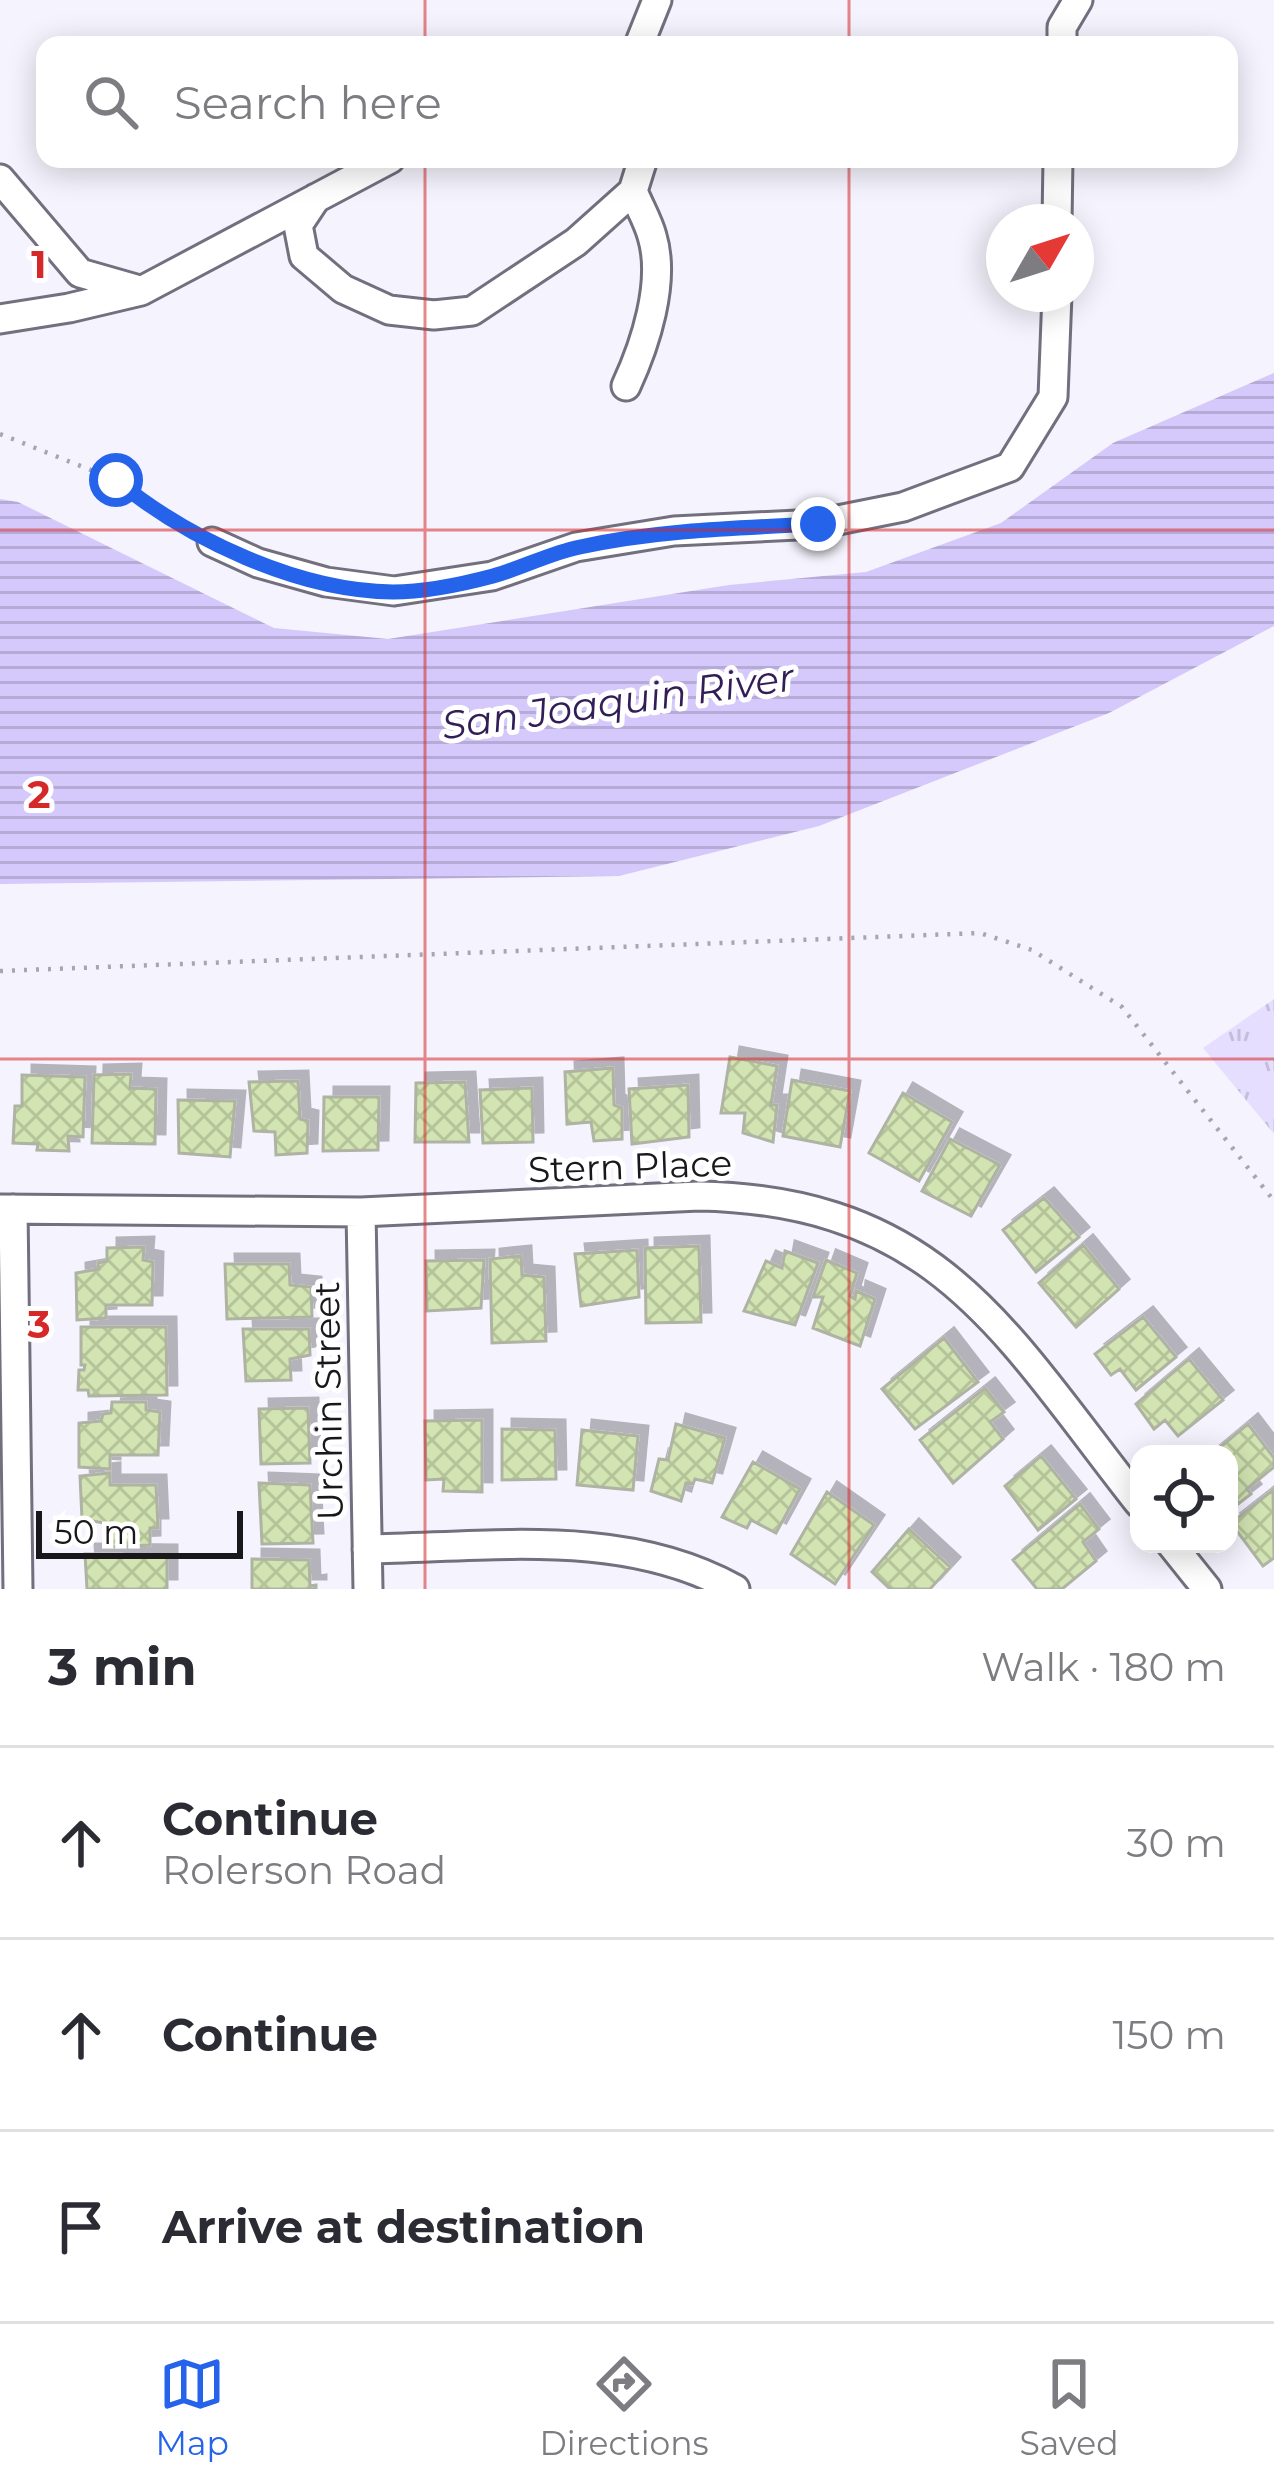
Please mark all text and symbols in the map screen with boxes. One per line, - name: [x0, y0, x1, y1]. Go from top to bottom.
- search box: [36, 36, 1238, 168]
- icon: search: [78, 69, 144, 135]
- text: Search here: [174, 75, 442, 130]
- north arrow: [986, 204, 1094, 312]
- text: 1: [31, 240, 47, 288]
- route start: [89, 453, 143, 507]
- route end: [791, 497, 845, 551]
- water label: San Joaquin River: [439, 652, 799, 749]
- text: 2: [27, 770, 51, 818]
- street label: Stern Place: [527, 1140, 733, 1192]
- street label: Urchin Street: [304, 1281, 352, 1521]
- text: 3: [26, 1300, 51, 1348]
- map controls: [1130, 1445, 1238, 1553]
- button: locate: [1130, 1445, 1238, 1553]
- scale bar: [36, 1505, 243, 1558]
- text: 50 m: [54, 1512, 138, 1552]
- text: 3 min: [48, 1636, 197, 1698]
- text: Walk · 180 m: [981, 1643, 1226, 1691]
- text: Continue: [162, 1791, 378, 1846]
- icon: ahead: [48, 1810, 114, 1876]
- text: 30 m: [1127, 1819, 1226, 1867]
- text: Rolerson Road: [162, 1846, 446, 1894]
- icon: ahead: [48, 2002, 114, 2068]
- text: Continue: [162, 2007, 378, 2062]
- text: 150 m: [1112, 2011, 1226, 2059]
- icon: arrive: [48, 2194, 114, 2260]
- text: Arrive at destination: [162, 2199, 645, 2254]
- tab: Map: [155, 2351, 229, 2463]
- tab: Directions: [540, 2351, 709, 2463]
- tab: Saved: [1019, 2351, 1119, 2463]

